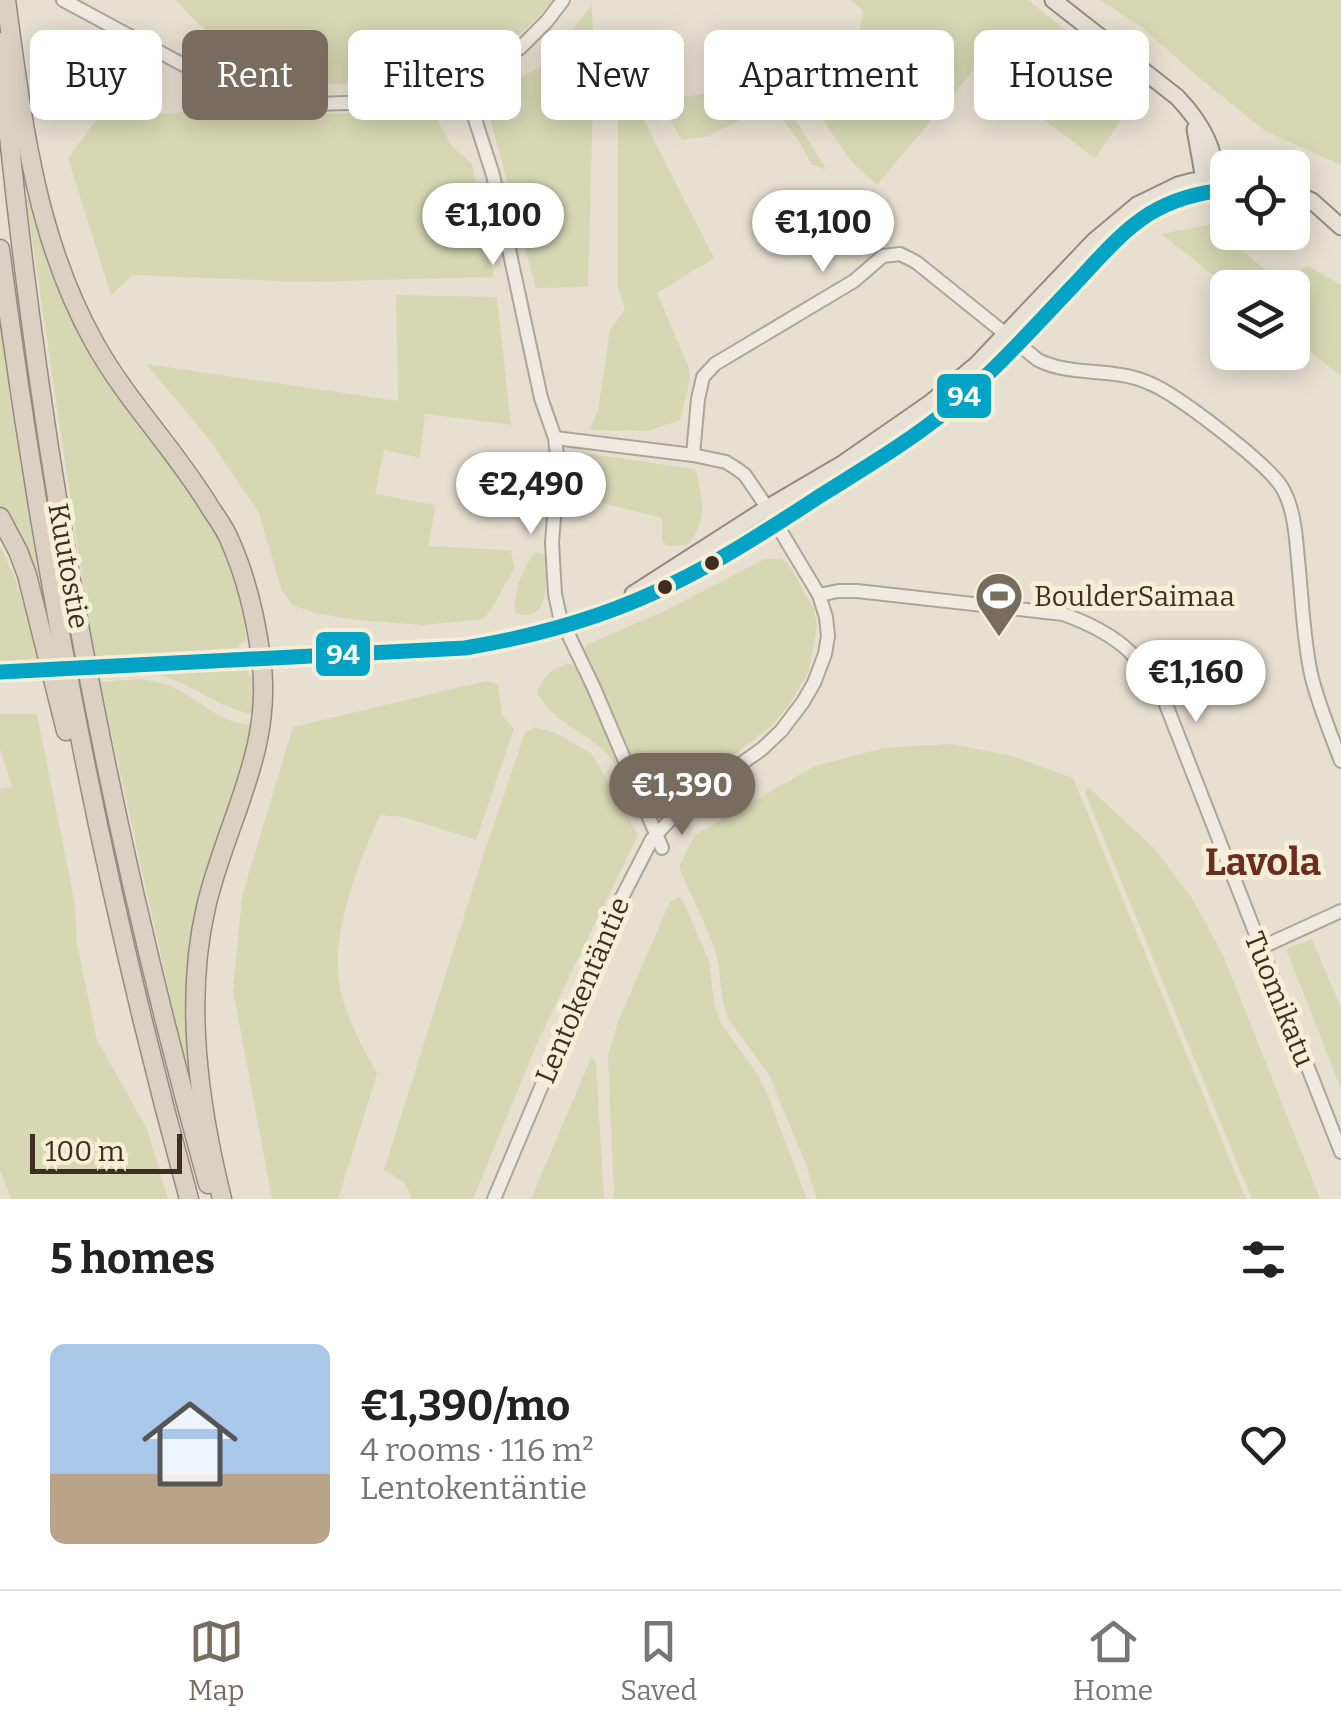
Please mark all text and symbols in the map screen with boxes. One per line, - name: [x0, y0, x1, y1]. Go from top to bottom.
- chip: Buy: [30, 30, 162, 120]
- chip: Rent: [182, 30, 328, 120]
- chip: Filters: [348, 30, 521, 120]
- chip: New: [541, 30, 684, 120]
- chip: Apartment: [704, 30, 954, 120]
- chip: House: [974, 30, 1149, 120]
- map controls: [1210, 150, 1310, 370]
- button: locate: [1210, 150, 1310, 250]
- pin: €1,100: [412, 183, 574, 268]
- pin: €1,100: [742, 190, 904, 275]
- text: €1,100: [444, 196, 542, 234]
- text: €1,100: [774, 203, 872, 241]
- button: layers: [1210, 270, 1310, 370]
- line badge: 94: [935, 372, 993, 420]
- text: 94: [947, 380, 981, 413]
- pin: €2,490: [450, 452, 612, 537]
- text: €2,490: [478, 465, 584, 503]
- street label: Kuutostie: [41, 501, 96, 631]
- unlabelled marker: [702, 553, 722, 573]
- sports icon: BoulderSaimaa: [973, 570, 1025, 638]
- unlabelled marker: [655, 577, 675, 597]
- place label: BoulderSaimaa: [1034, 580, 1235, 613]
- line badge: 94: [314, 630, 372, 678]
- text: 94: [326, 638, 360, 671]
- pin: €1,160: [1115, 640, 1277, 725]
- text: €1,160: [1148, 653, 1244, 691]
- pin: €1,390: [601, 753, 763, 838]
- text: €1,390: [631, 766, 733, 804]
- district label: Lavola: [1205, 839, 1321, 885]
- street label: Lentokentäntie: [528, 892, 636, 1088]
- street label: Tuomikatu: [1238, 927, 1321, 1071]
- scale bar: [30, 1129, 182, 1174]
- text: 100 m: [45, 1135, 125, 1168]
- icon: filters: [1236, 1232, 1291, 1287]
- text: 5 homes: [50, 1234, 215, 1284]
- text: €1,390/mo: [360, 1381, 570, 1431]
- icon: home: [130, 1384, 250, 1504]
- icon: heart: [1236, 1417, 1291, 1472]
- text: 4 rooms · 116 m²: [360, 1431, 594, 1469]
- text: Lentokentäntie: [360, 1469, 587, 1507]
- tab: Map: [188, 1614, 244, 1707]
- tab: Saved: [620, 1614, 697, 1707]
- tab: Home: [1073, 1614, 1153, 1707]

